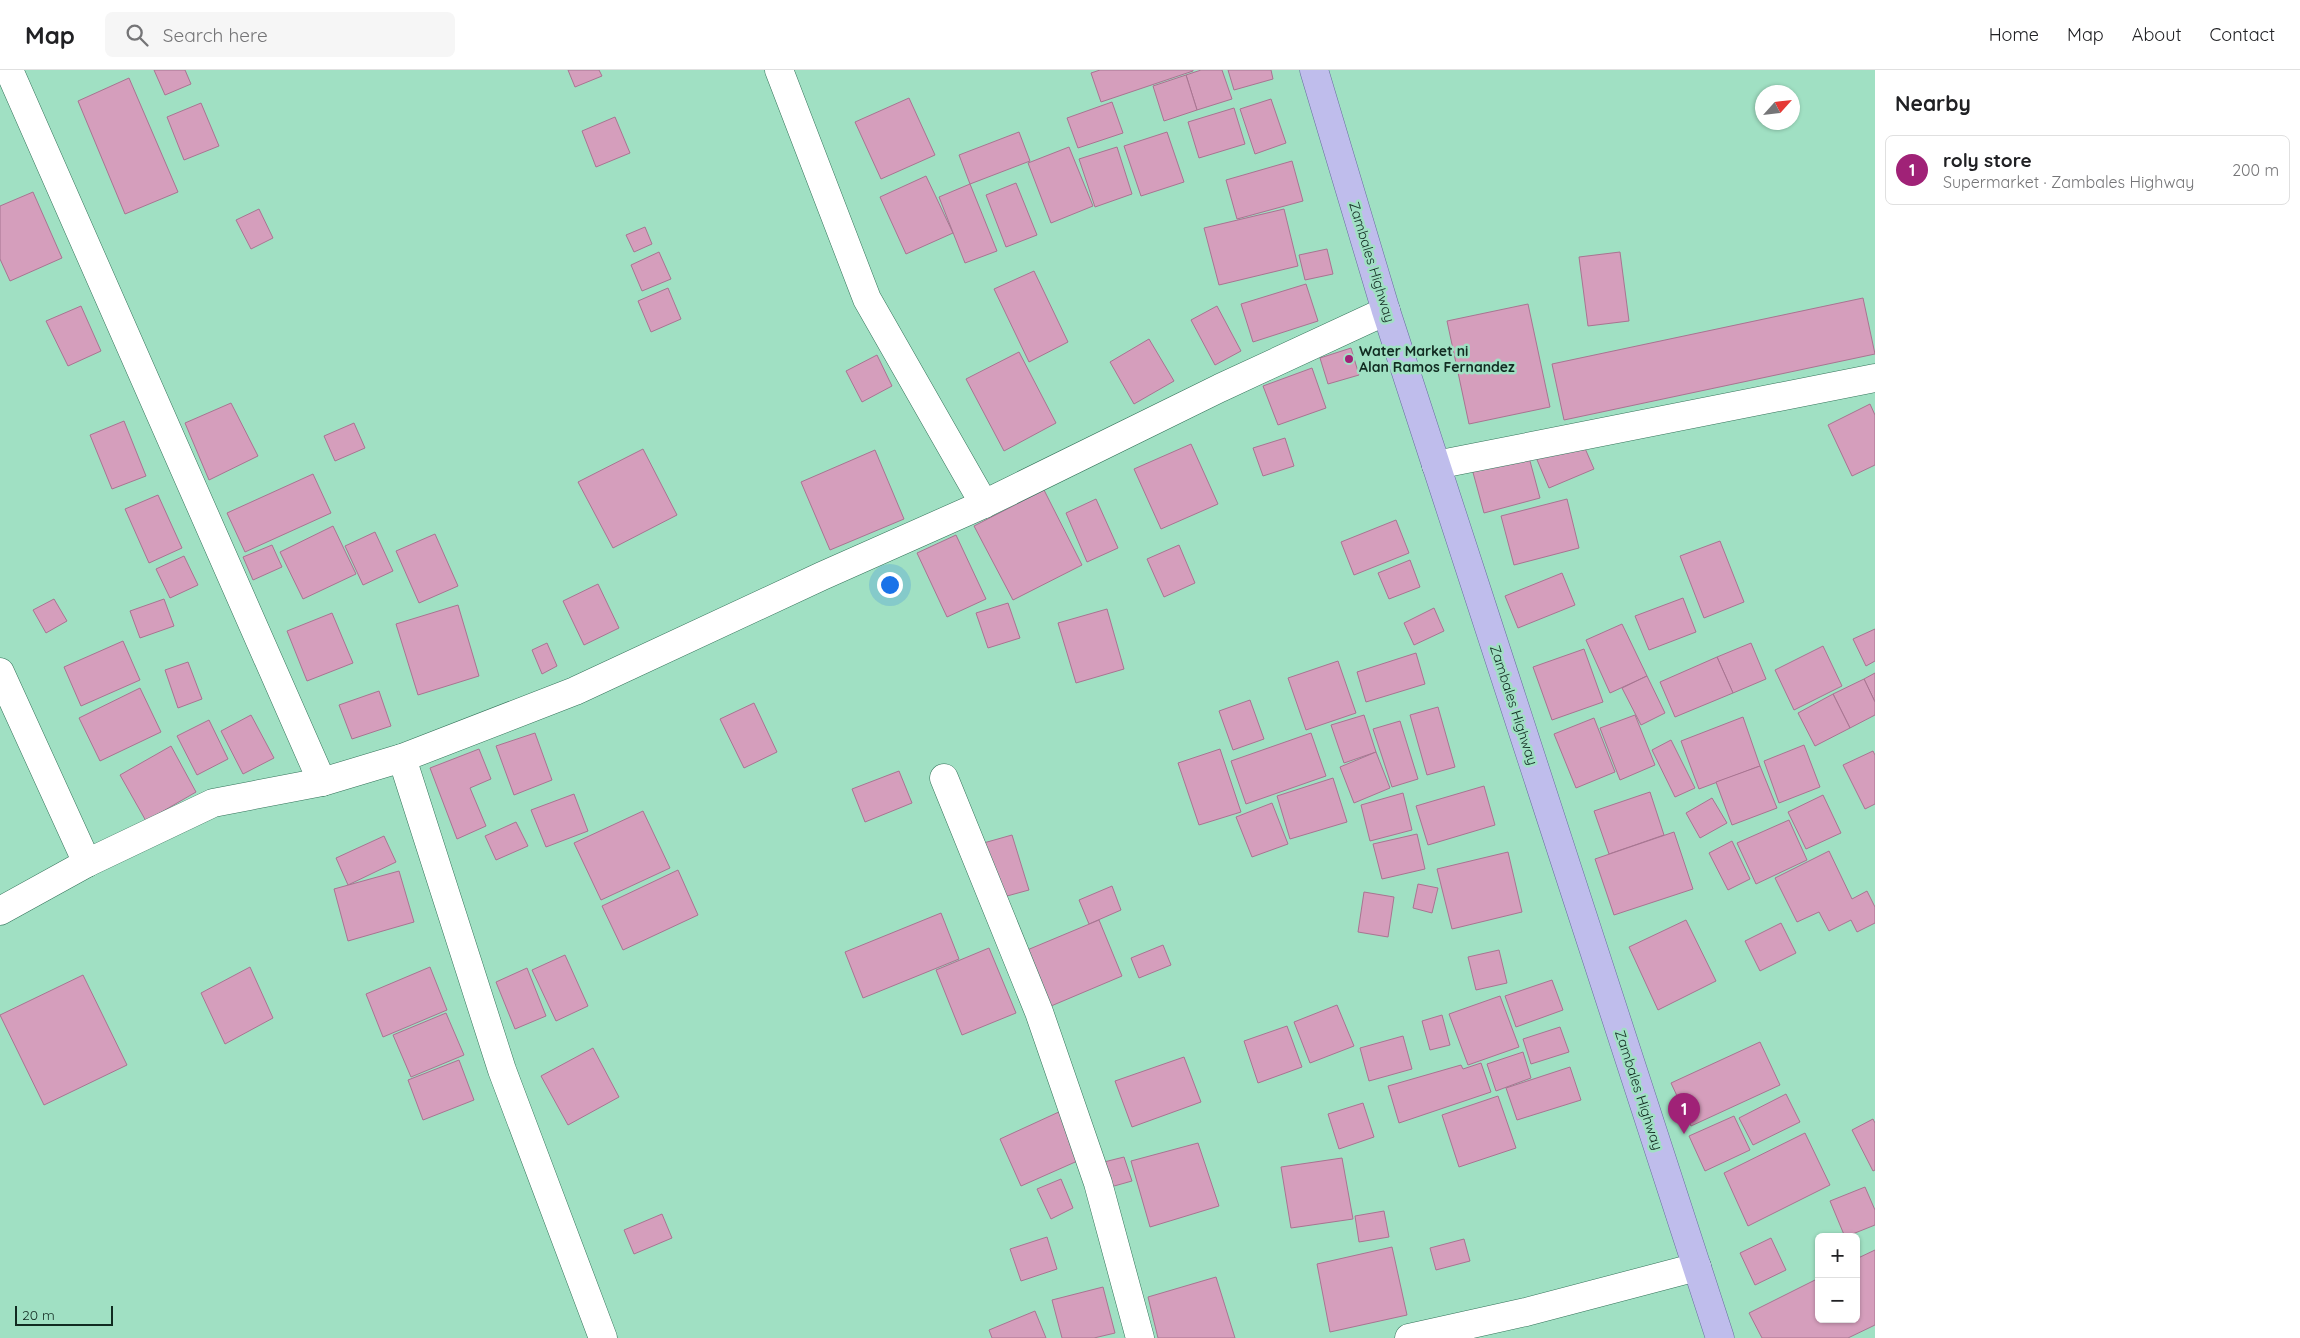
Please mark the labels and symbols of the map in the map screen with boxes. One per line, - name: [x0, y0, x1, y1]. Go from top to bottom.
- north arrow: [1755, 85, 1800, 130]
- street label: Zambales Highway: [1345, 199, 1399, 325]
- place label: Water Market ni Alan Ramos Fernandez: [1359, 342, 1515, 376]
- marker: Water Market ni Alan Ramos Fernandez: [1343, 353, 1355, 365]
- your location: [877, 572, 903, 598]
- street label: Zambales Highway: [1486, 643, 1542, 767]
- street label: Zambales Highway: [1611, 1028, 1667, 1152]
- pin: 1: [1668, 1093, 1700, 1134]
- scale bar: [15, 1303, 112, 1326]

